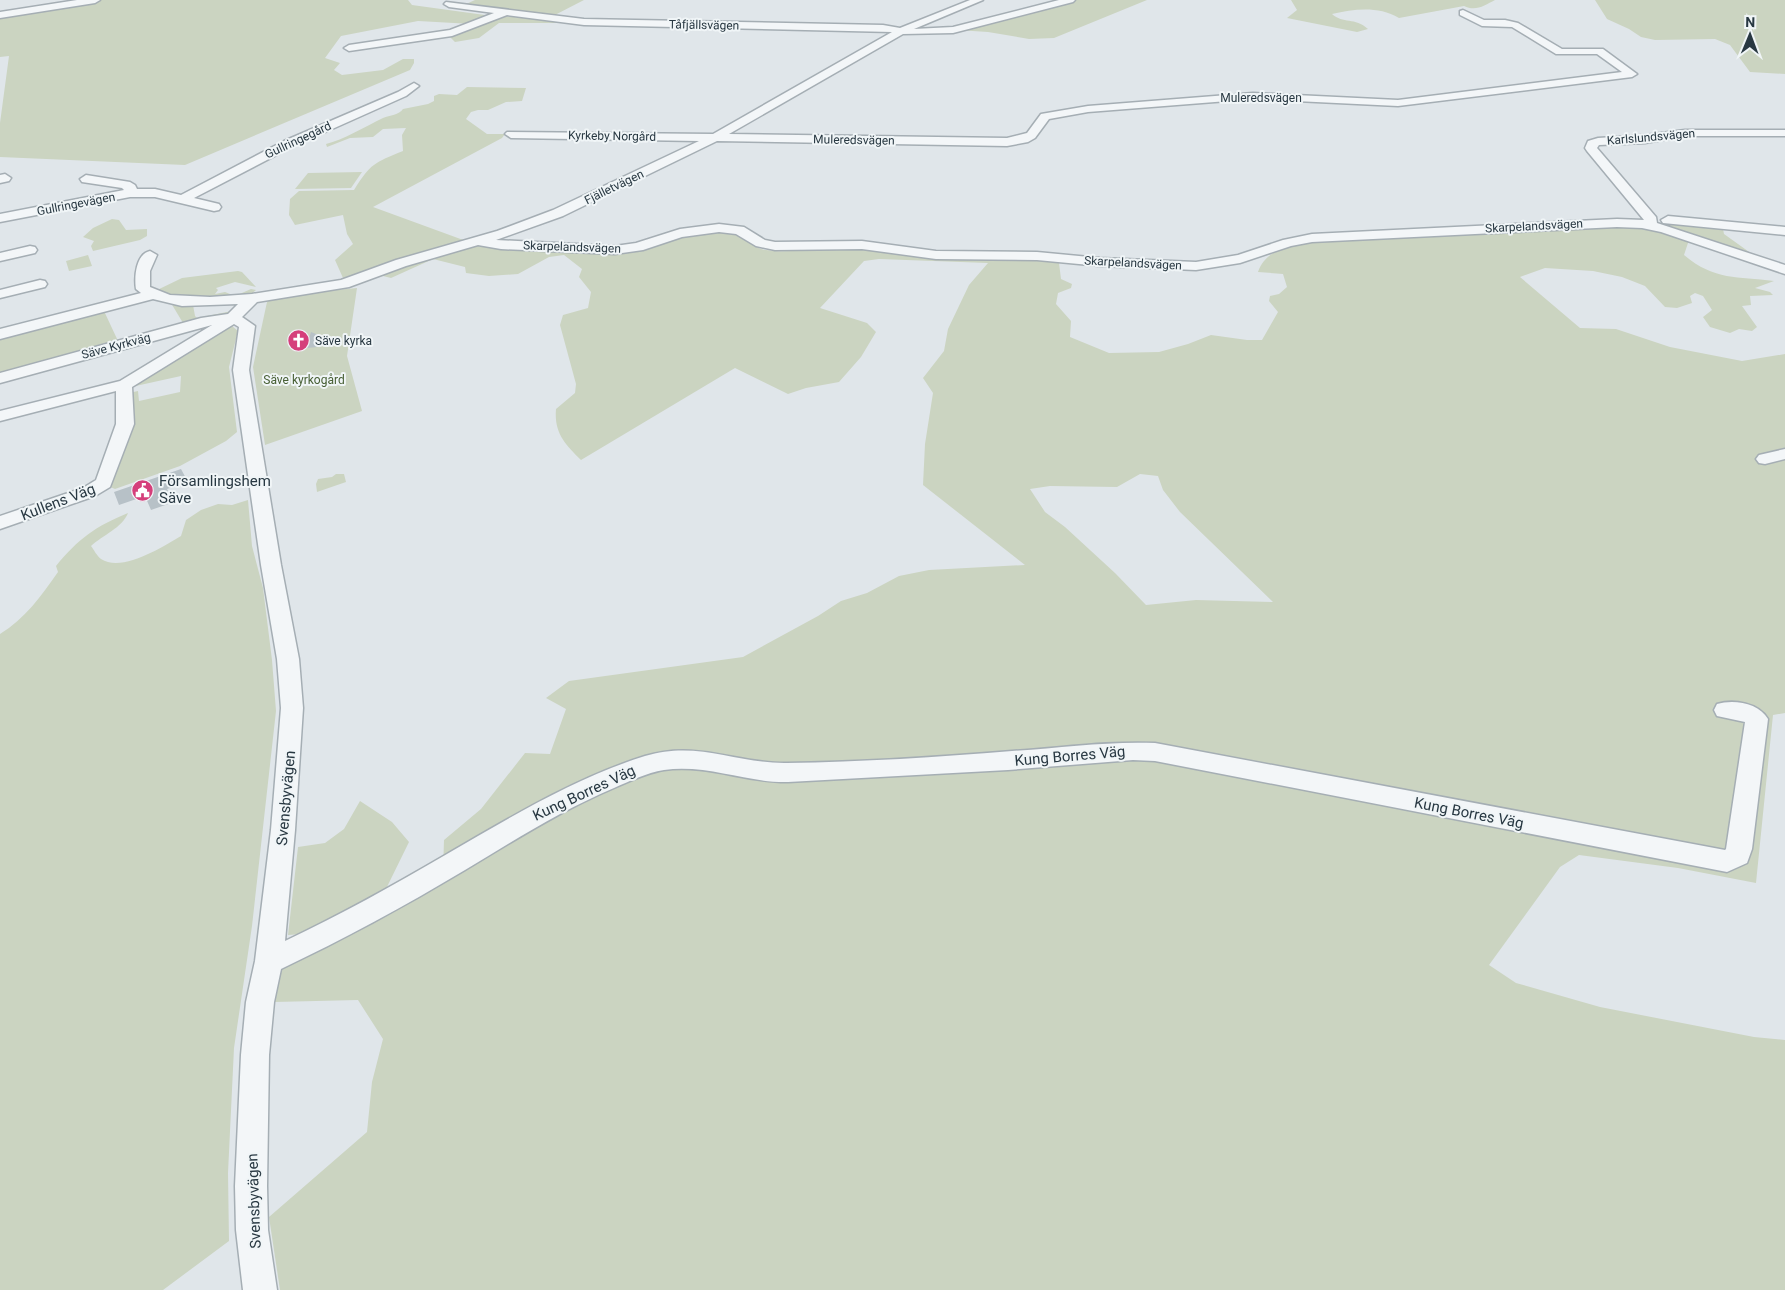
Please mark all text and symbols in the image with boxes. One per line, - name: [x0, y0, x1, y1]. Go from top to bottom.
- north arrow: [1725, 10, 1775, 60]
- text: N: [1745, 14, 1755, 30]
- street label: Tåfjällsvägen: [669, 17, 739, 33]
- street label: Muleredsvägen: [1220, 91, 1302, 105]
- street label: Gullringegård: [263, 119, 333, 161]
- street label: Karlslundsvägen: [1606, 126, 1696, 148]
- street label: Kyrkeby Norgård: [568, 128, 656, 144]
- street label: Muleredsvägen: [813, 132, 895, 148]
- street label: Fjälletvägen: [582, 167, 646, 207]
- street label: Gullringevägen: [36, 190, 116, 218]
- street label: Skarpelandsvägen: [1485, 216, 1583, 236]
- street label: Skarpelandsvägen: [523, 238, 621, 256]
- street label: Skarpelandsvägen: [1084, 253, 1182, 273]
- church icon: Säve kyrka: [287, 329, 311, 353]
- street label: Säve Kyrkväg: [80, 330, 152, 362]
- place label: Säve kyrka: [315, 334, 372, 348]
- park label: Säve kyrkogård: [263, 373, 345, 387]
- place label: Församlingshem Säve: [159, 472, 271, 507]
- public building icon: Församlingshem Säve: [131, 478, 155, 502]
- street label: Kullens Väg: [18, 480, 98, 524]
- street label: Kung Borres Väg: [1014, 742, 1126, 770]
- street label: Svensbyvägen: [273, 750, 299, 846]
- street label: Kung Borres Väg: [530, 761, 638, 825]
- street label: Kung Borres Väg: [1413, 794, 1525, 832]
- street label: Svensbyvägen: [243, 1153, 265, 1249]

